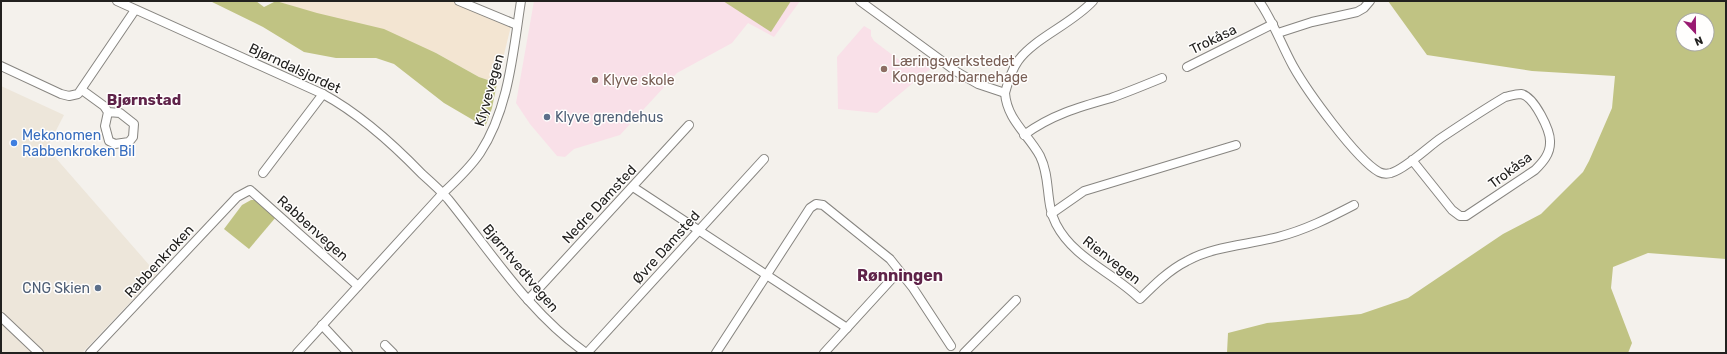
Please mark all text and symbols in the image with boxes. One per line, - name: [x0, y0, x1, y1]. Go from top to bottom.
- north arrow: [1675, 12, 1715, 52]
- street label: Trokåsa: [1187, 21, 1239, 58]
- text: N: [1692, 33, 1705, 48]
- street label: Bjørndalsjordet: [246, 40, 344, 97]
- street label: Klyvevegen: [471, 52, 508, 128]
- place label: Læringsverkstedet Kongerød barnehage: [892, 53, 1028, 86]
- marker: Læringsverkstedet Kongerød barnehage: [879, 64, 889, 74]
- place label: Klyve skole: [603, 72, 675, 89]
- marker: Klyve skole: [590, 75, 600, 85]
- district label: Bjørnstad: [107, 91, 181, 109]
- place label: Klyve grendehus: [555, 109, 663, 126]
- marker: Klyve grendehus: [542, 112, 552, 122]
- place label: Mekonomen Rabbenkroken Bil: [22, 127, 135, 160]
- marker: Mekonomen Rabbenkroken Bil: [9, 138, 19, 148]
- street label: Trokåsa: [1485, 149, 1535, 192]
- street label: Nedre Damsted: [559, 162, 640, 247]
- street label: Rabbenvegen: [274, 192, 352, 265]
- street label: Øvre Damsted: [629, 207, 704, 287]
- street label: Rabbenkroken: [121, 221, 197, 301]
- street label: Bjørntvedtvegen: [479, 221, 562, 316]
- street label: Rienvegen: [1079, 233, 1144, 288]
- district label: Rønningen: [857, 266, 943, 285]
- place label: CNG Skien: [22, 280, 90, 297]
- marker: CNG Skien: [93, 283, 103, 293]

